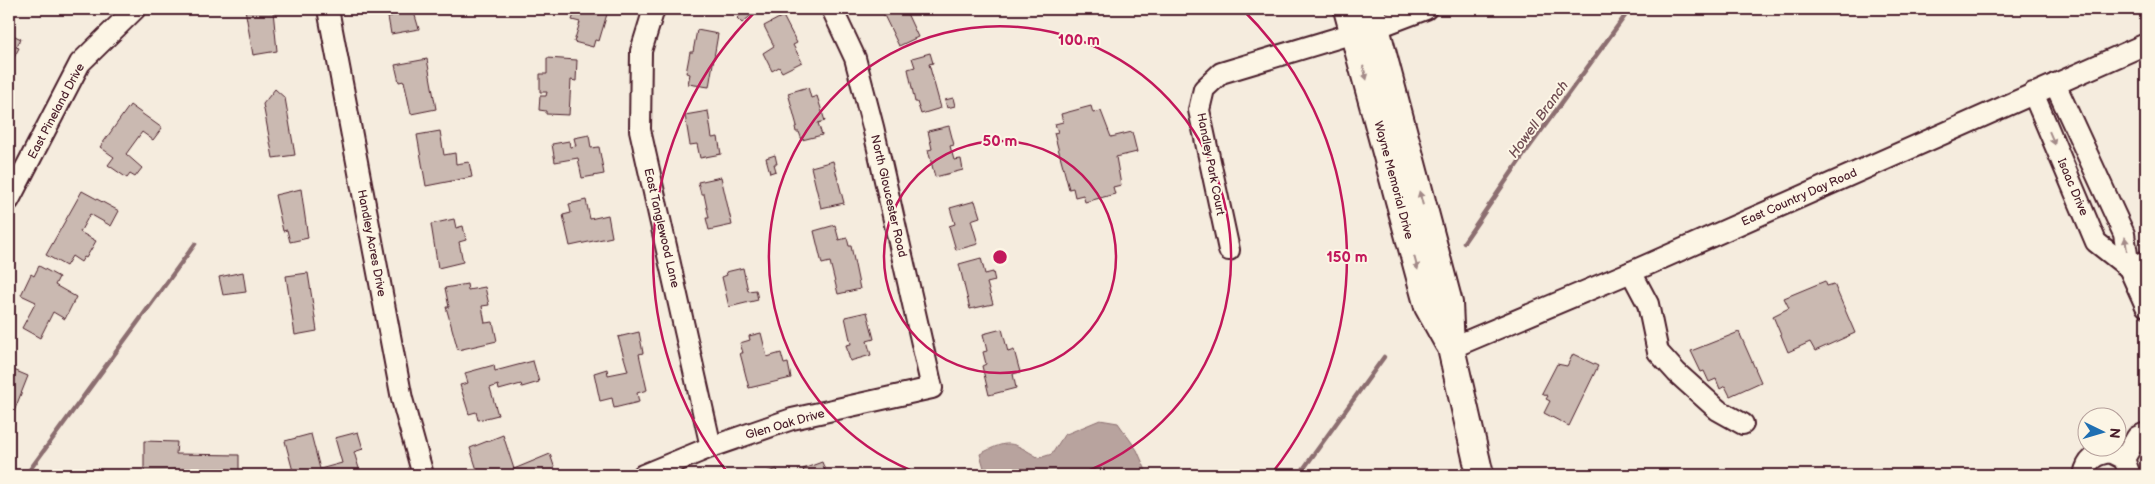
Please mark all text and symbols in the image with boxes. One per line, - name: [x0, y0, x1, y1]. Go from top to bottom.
- text: 100 m: [1058, 31, 1100, 50]
- street label: East Pineland Drive: [25, 61, 88, 162]
- one-way arrow: [1361, 65, 1369, 80]
- water label: Howell Branch: [1505, 77, 1572, 161]
- street label: Handley Park Court: [1193, 112, 1228, 217]
- street label: Wayne Memorial Drive: [1371, 119, 1417, 241]
- one-way arrow: [2049, 131, 2057, 145]
- text: 50 m: [983, 132, 1018, 151]
- street label: North Gloucester Road: [867, 133, 910, 259]
- street label: Isaac Drive: [2054, 156, 2091, 218]
- street label: East Country Day Road: [1739, 165, 1859, 230]
- street label: East Tanglewood Lane: [640, 167, 683, 289]
- street label: Handley Acres Drive: [354, 188, 389, 298]
- one-way arrow: [1417, 190, 1425, 205]
- one-way arrow: [2122, 235, 2130, 251]
- centre of rings: [991, 248, 1009, 266]
- text: 150 m: [1326, 248, 1368, 267]
- one-way arrow: [1413, 256, 1421, 271]
- street label: Glen Oak Drive: [744, 406, 827, 443]
- north arrow: [2078, 406, 2128, 456]
- text: N: [2106, 427, 2123, 439]

